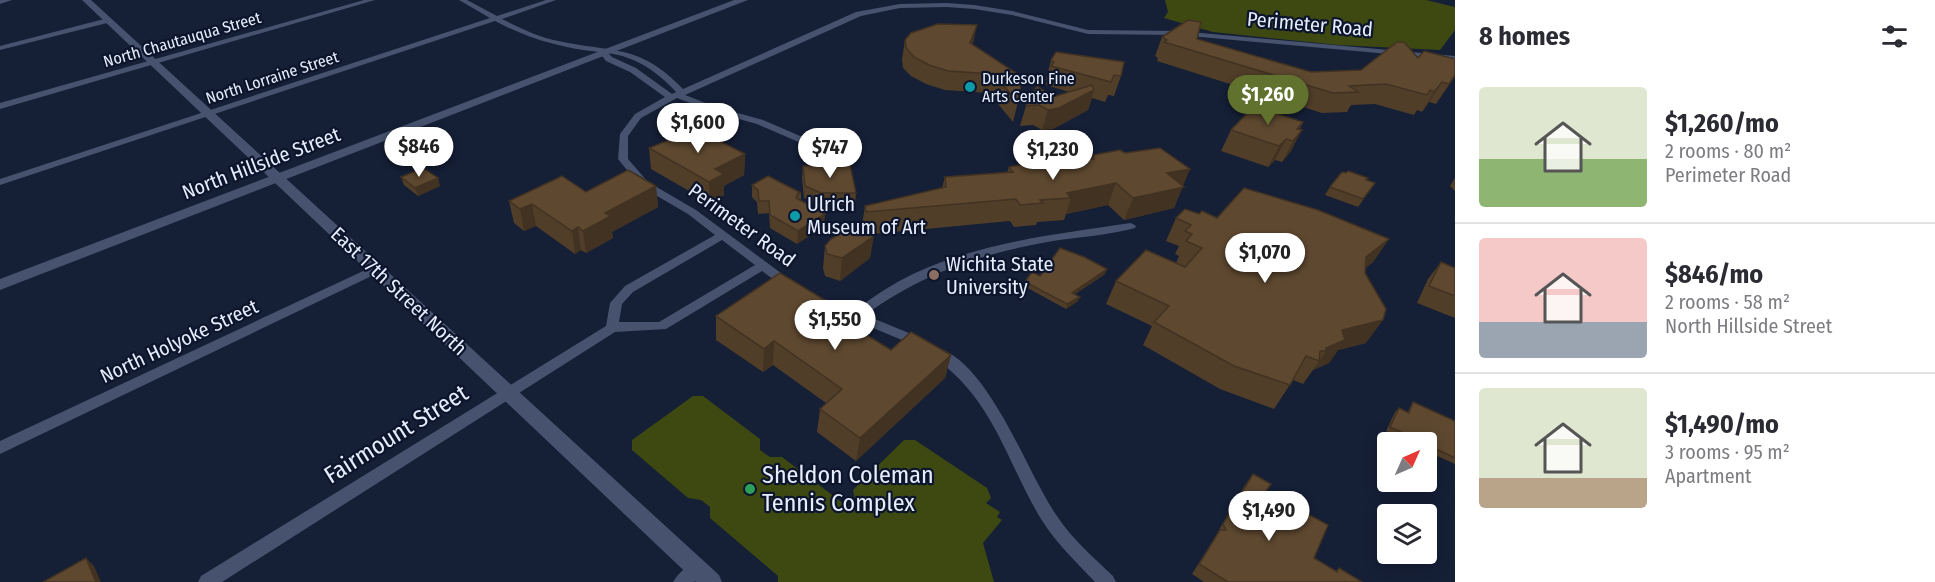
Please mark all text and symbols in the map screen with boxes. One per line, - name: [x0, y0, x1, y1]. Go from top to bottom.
- street label: Perimeter Road: [1246, 7, 1374, 41]
- street label: North Chautauqua Street: [101, 8, 264, 71]
- icon: filters: [1878, 20, 1911, 53]
- text: 8 homes: [1479, 21, 1570, 52]
- street label: North Lorraine Street: [203, 47, 342, 108]
- place label: Durkeson Fine Arts Center: [982, 69, 1075, 106]
- pin: $1,260: [1219, 75, 1317, 126]
- marker: Durkeson Fine Arts Center: [963, 80, 977, 94]
- text: $1,260: [1242, 82, 1294, 106]
- pin: $1,600: [649, 103, 747, 154]
- text: $1,260/mo: [1665, 108, 1779, 139]
- text: $1,600: [671, 110, 725, 134]
- icon: home: [1527, 111, 1599, 183]
- street label: North Hillside Street: [179, 122, 344, 204]
- pin: $846: [383, 127, 455, 178]
- pin: $747: [794, 128, 866, 179]
- pin: $1,230: [1004, 130, 1102, 181]
- text: $846: [398, 134, 440, 158]
- text: $747: [812, 135, 848, 159]
- text: $1,230: [1027, 137, 1079, 161]
- text: 2 rooms · 80 m²: [1665, 139, 1791, 163]
- text: Perimeter Road: [1665, 163, 1791, 187]
- street label: Perimeter Road: [684, 178, 800, 272]
- place label: Ulrich Museum of Art: [807, 192, 926, 239]
- marker: Ulrich Museum of Art: [788, 209, 802, 223]
- street label: East 17th Street North: [326, 222, 472, 360]
- pin: $1,070: [1216, 233, 1314, 284]
- text: $1,070: [1239, 240, 1291, 264]
- place label: Wichita State University: [946, 252, 1053, 299]
- text: $846/mo: [1665, 259, 1763, 290]
- icon: home: [1527, 262, 1599, 334]
- marker: Wichita State University: [927, 268, 941, 282]
- text: 2 rooms · 58 m²: [1665, 290, 1790, 314]
- street label: North Holyoke Street: [96, 294, 262, 388]
- pin: $1,550: [786, 300, 884, 351]
- text: $1,550: [809, 307, 861, 331]
- text: North Hillside Street: [1665, 314, 1832, 338]
- street label: Fairmount Street: [319, 379, 473, 489]
- text: $1,490/mo: [1665, 409, 1779, 440]
- icon: home: [1527, 412, 1599, 484]
- north arrow: [1377, 432, 1437, 492]
- map controls: [1377, 432, 1437, 564]
- text: 3 rooms · 95 m²: [1665, 440, 1790, 464]
- place label: Sheldon Coleman Tennis Complex: [762, 461, 934, 517]
- text: Apartment: [1665, 464, 1752, 488]
- marker: Sheldon Coleman Tennis Complex: [743, 482, 757, 496]
- pin: $1,490: [1220, 491, 1318, 542]
- text: $1,490: [1243, 498, 1295, 522]
- button: layers: [1377, 504, 1437, 564]

